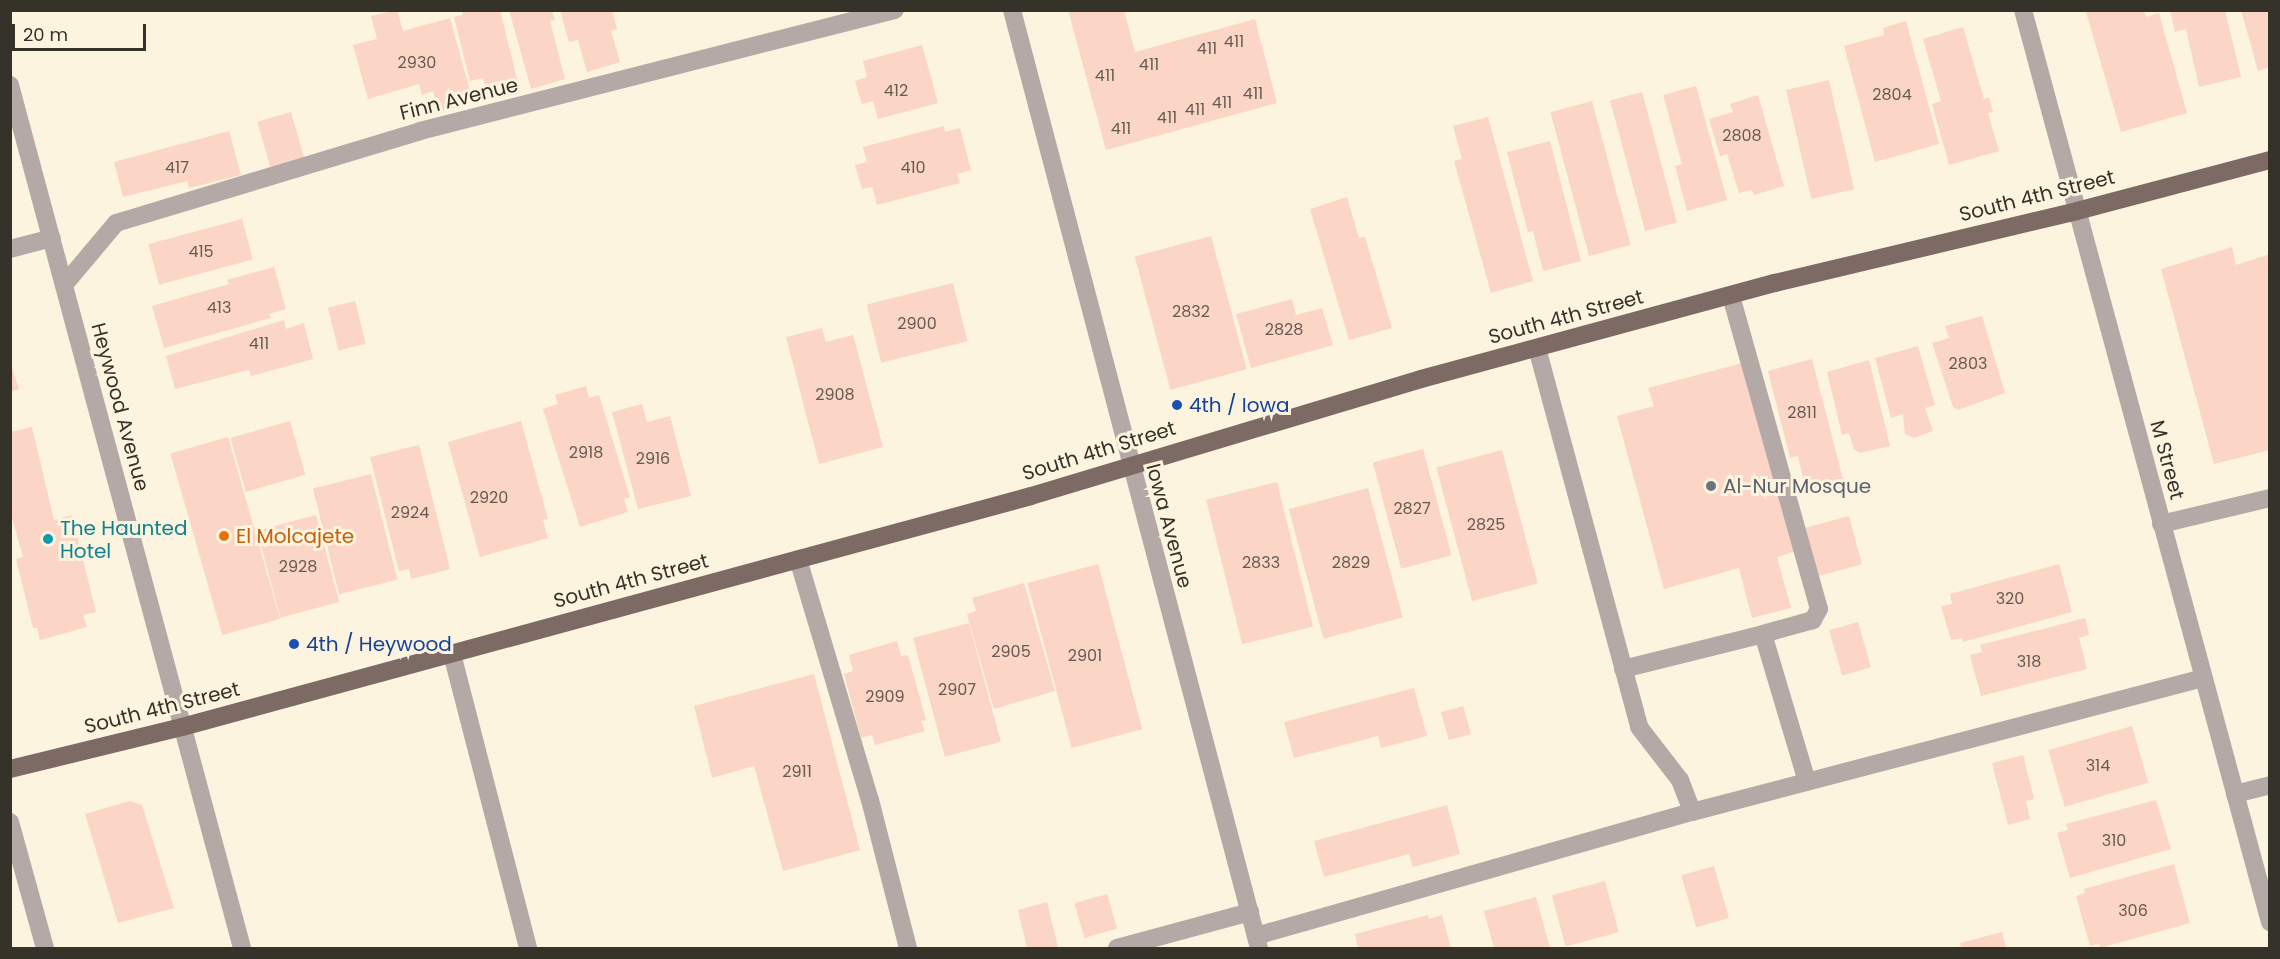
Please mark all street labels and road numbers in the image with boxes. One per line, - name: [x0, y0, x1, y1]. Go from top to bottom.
- street label: Finn Avenue: [397, 73, 521, 125]
- street label: South 4th Street: [1957, 165, 2117, 227]
- street label: South 4th Street: [1486, 285, 1646, 349]
- street label: Heywood Avenue: [86, 320, 154, 494]
- street label: South 4th Street: [1019, 416, 1179, 486]
- street label: M Street: [2145, 418, 2189, 502]
- street label: Iowa Avenue: [1141, 461, 1197, 591]
- street label: South 4th Street: [551, 549, 711, 613]
- street label: South 4th Street: [82, 677, 242, 739]

